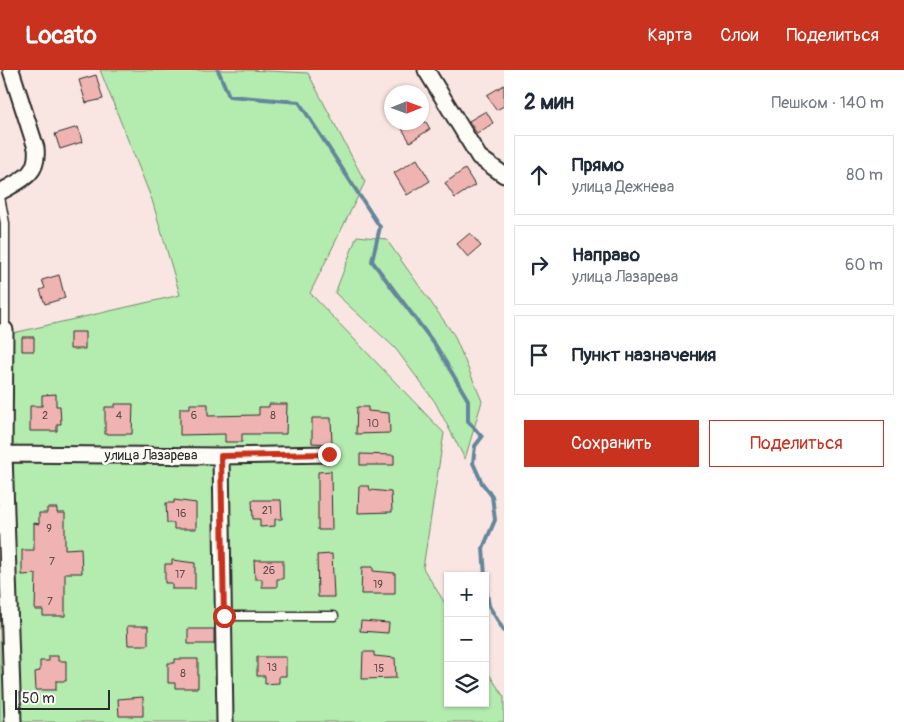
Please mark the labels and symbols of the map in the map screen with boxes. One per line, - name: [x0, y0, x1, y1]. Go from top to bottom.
- north arrow: [384, 85, 429, 130]
- house number: 2: [42, 409, 48, 422]
- house number: 4: [116, 409, 123, 422]
- house number: 6: [191, 409, 197, 422]
- house number: 8: [270, 409, 276, 422]
- house number: 10: [367, 417, 379, 430]
- route end: [318, 443, 341, 466]
- street label: улица Лазарева: [104, 447, 197, 464]
- house number: 21: [262, 504, 272, 517]
- house number: 16: [176, 507, 186, 520]
- house number: 9: [46, 522, 52, 535]
- house number: 7: [49, 555, 55, 568]
- house number: 26: [263, 564, 275, 577]
- house number: 17: [175, 568, 185, 581]
- house number: 19: [373, 578, 383, 591]
- house number: 7: [47, 595, 53, 608]
- route start: [213, 605, 236, 628]
- house number: 13: [267, 661, 277, 674]
- house number: 15: [374, 662, 384, 675]
- house number: 8: [180, 667, 186, 680]
- scale bar: [15, 687, 110, 710]

